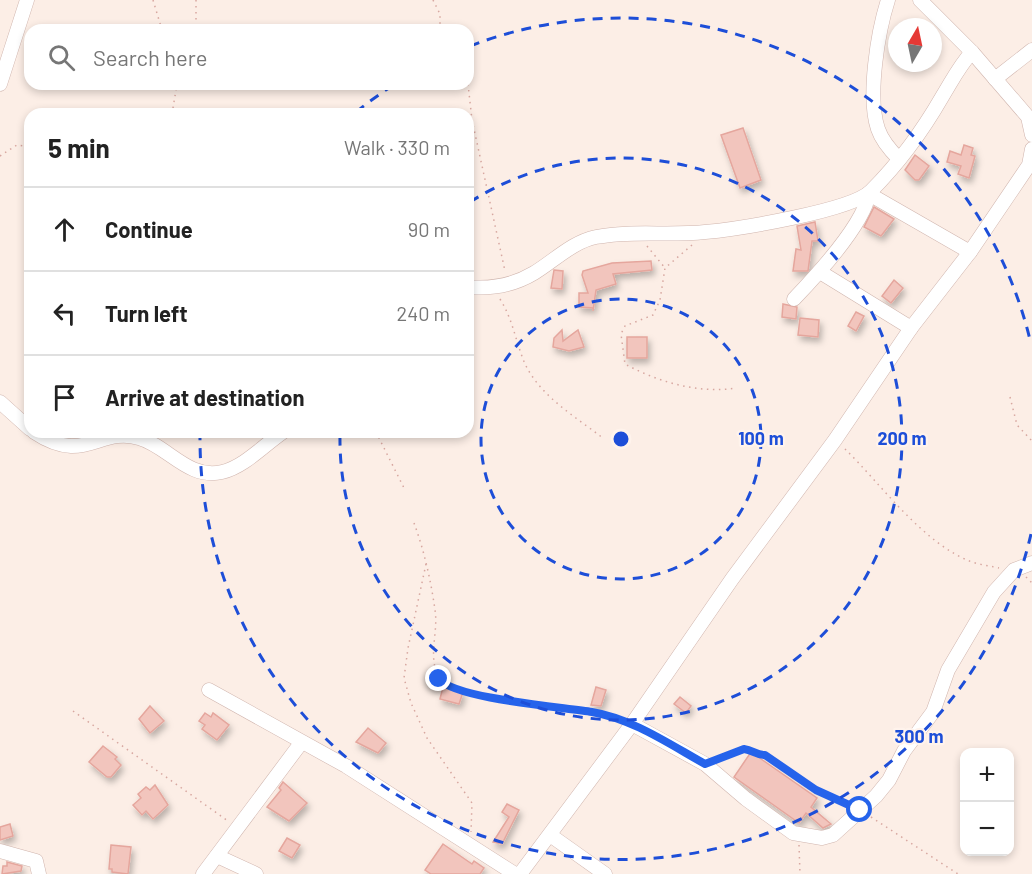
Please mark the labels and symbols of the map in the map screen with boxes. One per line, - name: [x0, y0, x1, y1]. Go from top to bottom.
- north arrow: [888, 18, 942, 72]
- text: 100 m: [738, 427, 784, 449]
- text: 200 m: [877, 427, 927, 449]
- centre of rings: [611, 429, 631, 449]
- route end: [425, 665, 451, 691]
- text: 300 m: [895, 725, 943, 747]
- route start: [846, 796, 872, 822]

